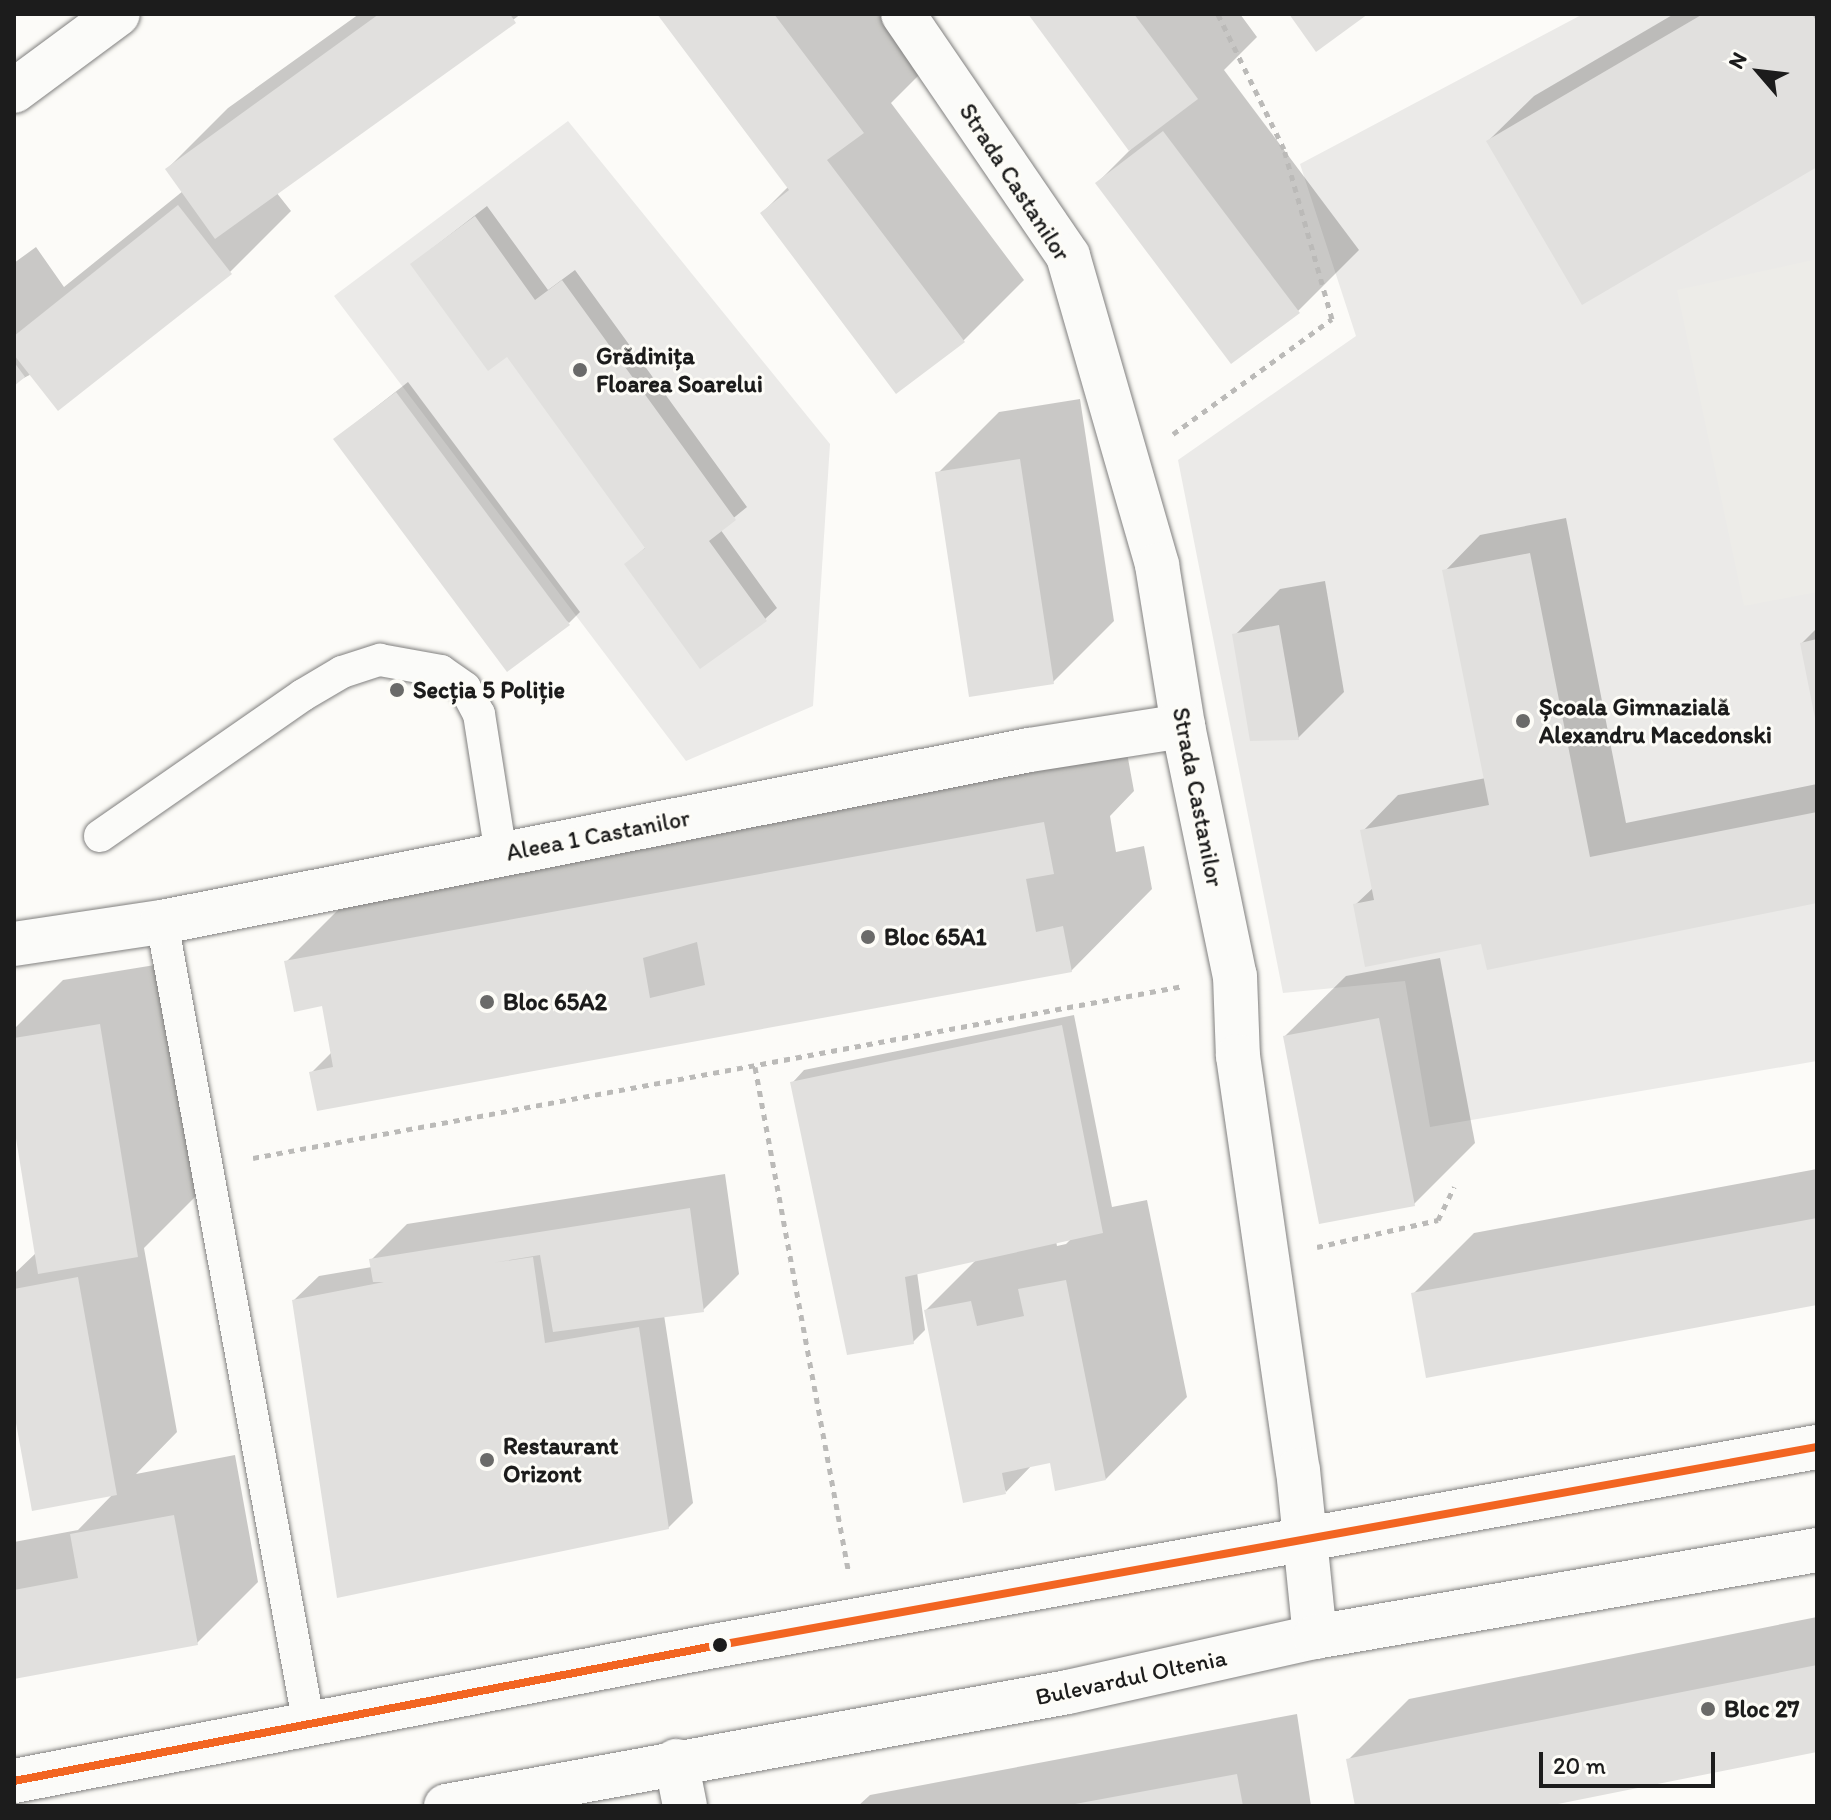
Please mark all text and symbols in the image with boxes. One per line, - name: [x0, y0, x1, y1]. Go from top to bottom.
- north arrow: [1719, 32, 1799, 112]
- text: N: [1722, 48, 1753, 73]
- street label: Strada Castanilor: [953, 98, 1077, 266]
- place label: Grădinița Floarea Soarelui: [596, 342, 763, 398]
- marker: Grădinița Floarea Soarelui: [571, 361, 589, 379]
- place label: Secția 5 Poliție: [413, 676, 565, 704]
- marker: Secția 5 Poliție: [388, 681, 406, 699]
- place label: Școala Gimnazială Alexandru Macedonski: [1539, 693, 1772, 749]
- street label: Strada Castanilor: [1167, 705, 1229, 889]
- marker: Școala Gimnazială Alexandru Macedonski: [1514, 712, 1532, 730]
- street label: Aleea 1 Castanilor: [504, 803, 692, 867]
- place label: Bloc 65A1: [884, 923, 987, 951]
- marker: Bloc 65A1: [859, 928, 877, 946]
- place label: Bloc 65A2: [503, 988, 607, 1016]
- marker: Bloc 65A2: [478, 993, 496, 1011]
- place label: Restaurant Orizont: [503, 1432, 618, 1488]
- marker: Restaurant Orizont: [478, 1451, 496, 1469]
- unlabelled marker: [712, 1637, 728, 1653]
- street label: Bulevardul Oltenia: [1032, 1643, 1230, 1711]
- place label: Bloc 27: [1724, 1695, 1799, 1723]
- marker: Bloc 27: [1699, 1700, 1717, 1718]
- scale bar: [1543, 1736, 1719, 1786]
- text: 20 m: [1553, 1751, 1606, 1780]

